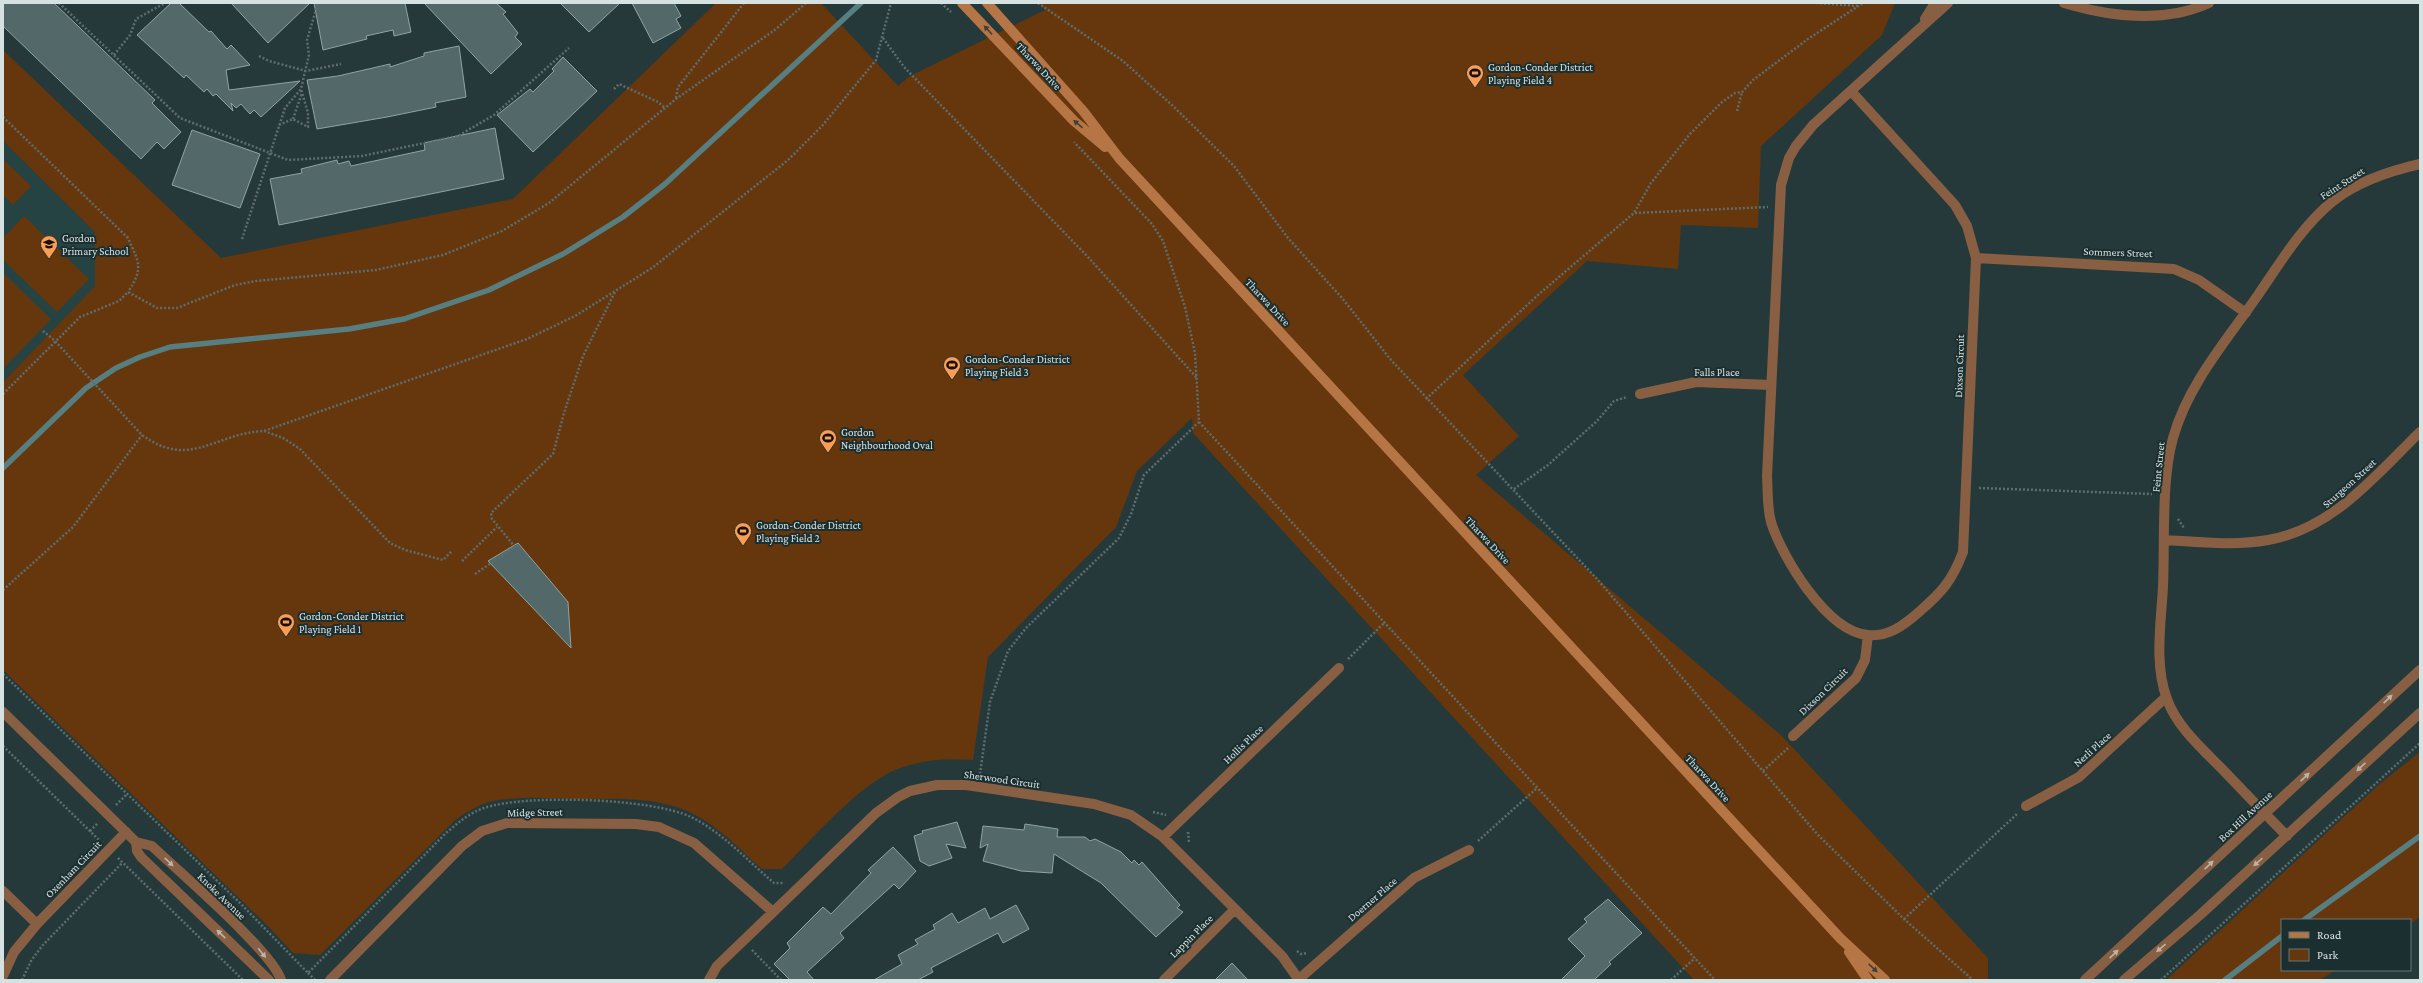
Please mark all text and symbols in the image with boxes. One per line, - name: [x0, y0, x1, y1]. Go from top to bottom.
- one-way arrow: [983, 25, 993, 35]
- street label: Tharwa Drive: [1014, 40, 1064, 92]
- place label: Gordon-Conder District Playing Field 4: [1488, 61, 1593, 87]
- sports icon: Gordon-Conder District Playing Field 4: [1465, 63, 1485, 88]
- one-way arrow: [1073, 120, 1083, 129]
- street label: Feint Street: [2318, 164, 2367, 202]
- place label: Gordon Primary School: [62, 232, 129, 258]
- school or university icon: Gordon Primary School: [39, 234, 59, 259]
- street label: Sommers Street: [2083, 245, 2153, 259]
- street label: Tharwa Drive: [1243, 276, 1293, 328]
- street label: Dixson Circuit: [1952, 334, 1966, 398]
- place label: Gordon-Conder District Playing Field 3: [965, 353, 1070, 379]
- sports icon: Gordon-Conder District Playing Field 3: [942, 355, 962, 380]
- street label: Falls Place: [1694, 366, 1740, 378]
- place label: Gordon Neighbourhood Oval: [841, 426, 933, 452]
- sports icon: Gordon Neighbourhood Oval: [818, 428, 838, 453]
- street label: Feint Street: [2149, 441, 2167, 493]
- street label: Sturgeon Street: [2320, 456, 2379, 511]
- street label: Tharwa Drive: [1463, 514, 1513, 566]
- place label: Gordon-Conder District Playing Field 2: [756, 519, 861, 545]
- sports icon: Gordon-Conder District Playing Field 2: [733, 521, 753, 546]
- place label: Gordon-Conder District Playing Field 1: [299, 610, 404, 636]
- sports icon: Gordon-Conder District Playing Field 1: [276, 612, 296, 637]
- street label: Dixson Circuit: [1796, 665, 1850, 717]
- one-way arrow: [2383, 695, 2393, 704]
- street label: Hollis Place: [1221, 722, 1265, 766]
- street label: Nerli Place: [2071, 729, 2113, 769]
- street label: Tharwa Drive: [1683, 752, 1733, 804]
- one-way arrow: [2356, 762, 2366, 771]
- street label: Sherwood Circuit: [963, 768, 1041, 790]
- one-way arrow: [2300, 772, 2310, 782]
- street label: Box Hill Avenue: [2216, 788, 2274, 844]
- street label: Midge Street: [507, 806, 563, 819]
- street label: Oxenham Circuit: [43, 838, 104, 900]
- one-way arrow: [164, 857, 173, 866]
- one-way arrow: [2253, 857, 2263, 867]
- one-way arrow: [2205, 861, 2214, 870]
- street label: Knoke Avenue: [195, 870, 249, 922]
- street label: Doerner Place: [1345, 874, 1399, 924]
- street label: Lappin Place: [1167, 912, 1216, 961]
- legend: [2281, 919, 2411, 971]
- text: Road: [2317, 928, 2342, 942]
- one-way arrow: [216, 929, 226, 939]
- one-way arrow: [2156, 944, 2166, 953]
- one-way arrow: [257, 947, 266, 958]
- text: Park: [2317, 948, 2339, 962]
- one-way arrow: [2109, 949, 2119, 958]
- one-way arrow: [1868, 964, 1878, 973]

